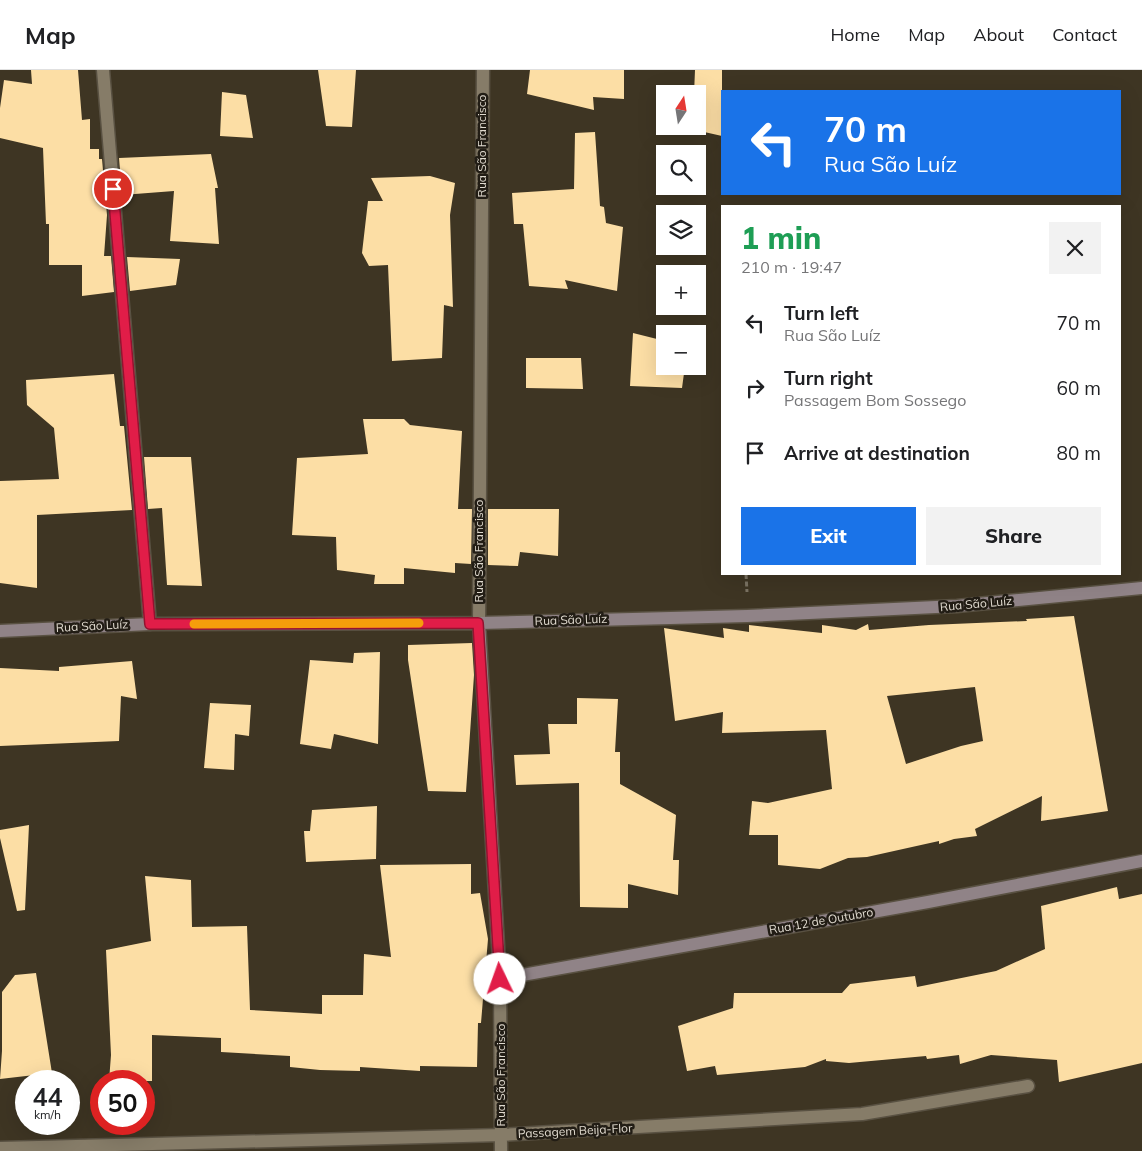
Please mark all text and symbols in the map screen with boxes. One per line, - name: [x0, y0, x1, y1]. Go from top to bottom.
- text: Map: [25, 20, 76, 50]
- text: Home: [830, 23, 880, 46]
- text: Map: [908, 23, 945, 46]
- text: About: [973, 23, 1024, 46]
- text: Contact: [1052, 23, 1117, 46]
- north arrow: [656, 85, 706, 135]
- map controls: [656, 85, 706, 375]
- street label: Rua São Francisco: [474, 94, 489, 197]
- text: 70 m: [824, 107, 907, 151]
- icon: left: [741, 110, 806, 175]
- button: search: [656, 145, 706, 195]
- text: Rua São Luíz: [824, 150, 957, 178]
- pin: [92, 168, 134, 210]
- icon: arrive: [99, 175, 127, 203]
- button: layers: [656, 205, 706, 255]
- text: 1 min: [741, 219, 821, 257]
- button: close: [1049, 222, 1101, 274]
- text: 210 m · 19:47: [741, 257, 842, 277]
- button: +: [656, 265, 706, 315]
- text: Turn left: [784, 301, 859, 325]
- icon: left: [741, 309, 769, 337]
- text: 70 m: [1057, 311, 1101, 335]
- button: −: [656, 325, 706, 375]
- text: Rua São Luíz: [784, 325, 881, 345]
- text: Turn right: [784, 366, 873, 390]
- icon: right: [741, 374, 769, 402]
- text: 60 m: [1057, 376, 1101, 400]
- text: Passagem Bom Sossego: [784, 390, 966, 410]
- icon: arrive: [741, 439, 769, 467]
- text: Arrive at destination: [784, 441, 970, 465]
- text: 80 m: [1057, 441, 1101, 465]
- street label: Rua São Francisco: [471, 499, 486, 602]
- button: Exit: [741, 507, 916, 565]
- button: Share: [926, 507, 1101, 565]
- street label: Rua São Luíz: [939, 593, 1013, 614]
- street label: Rua São Luíz: [534, 611, 608, 628]
- street label: Rua São Luíz: [55, 616, 129, 635]
- street label: Rua 12 de Outubro: [768, 904, 874, 937]
- position arrow: [473, 952, 525, 1004]
- street label: Rua São Francisco: [493, 1023, 508, 1126]
- speed limit sign: 50: [90, 1070, 155, 1135]
- text: 44: [32, 1081, 63, 1112]
- text: km/h: [34, 1107, 61, 1122]
- street label: Passagem Beija-Flor: [517, 1120, 633, 1141]

